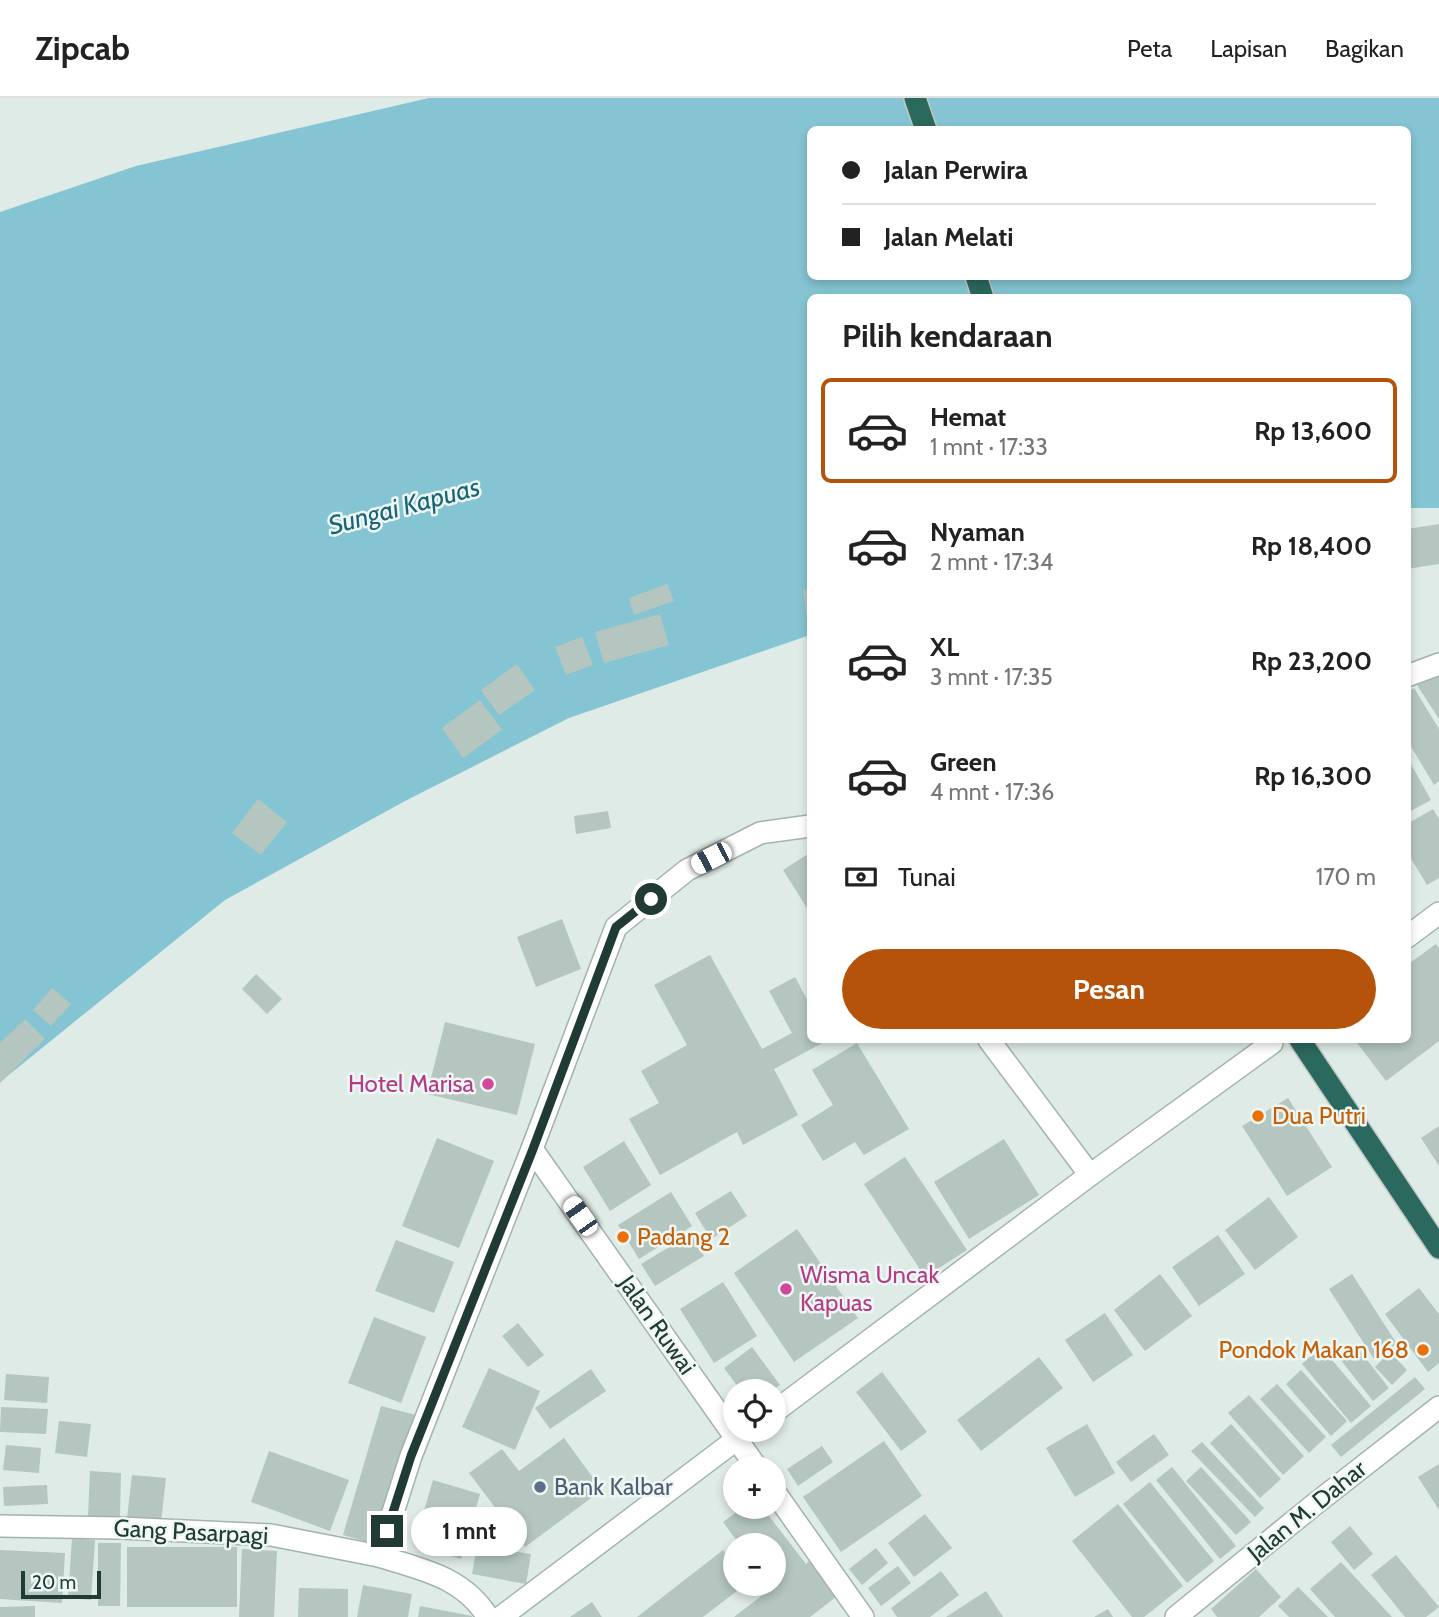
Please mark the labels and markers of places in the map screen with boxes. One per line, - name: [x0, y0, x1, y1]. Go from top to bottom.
- place label: Hotel Marisa: [348, 1069, 474, 1098]
- marker: Hotel Marisa: [480, 1076, 496, 1092]
- place label: Dua Putri: [1272, 1101, 1366, 1130]
- marker: Dua Putri: [1250, 1108, 1266, 1124]
- place label: Padang 2: [637, 1222, 730, 1251]
- marker: Padang 2: [615, 1229, 631, 1245]
- place label: Wisma Uncak Kapuas: [800, 1260, 939, 1317]
- marker: Wisma Uncak Kapuas: [778, 1281, 794, 1297]
- place label: Pondok Makan 168: [1218, 1335, 1409, 1364]
- marker: Pondok Makan 168: [1415, 1342, 1431, 1358]
- place label: Bank Kalbar: [554, 1472, 673, 1501]
- marker: Bank Kalbar: [532, 1479, 548, 1495]

